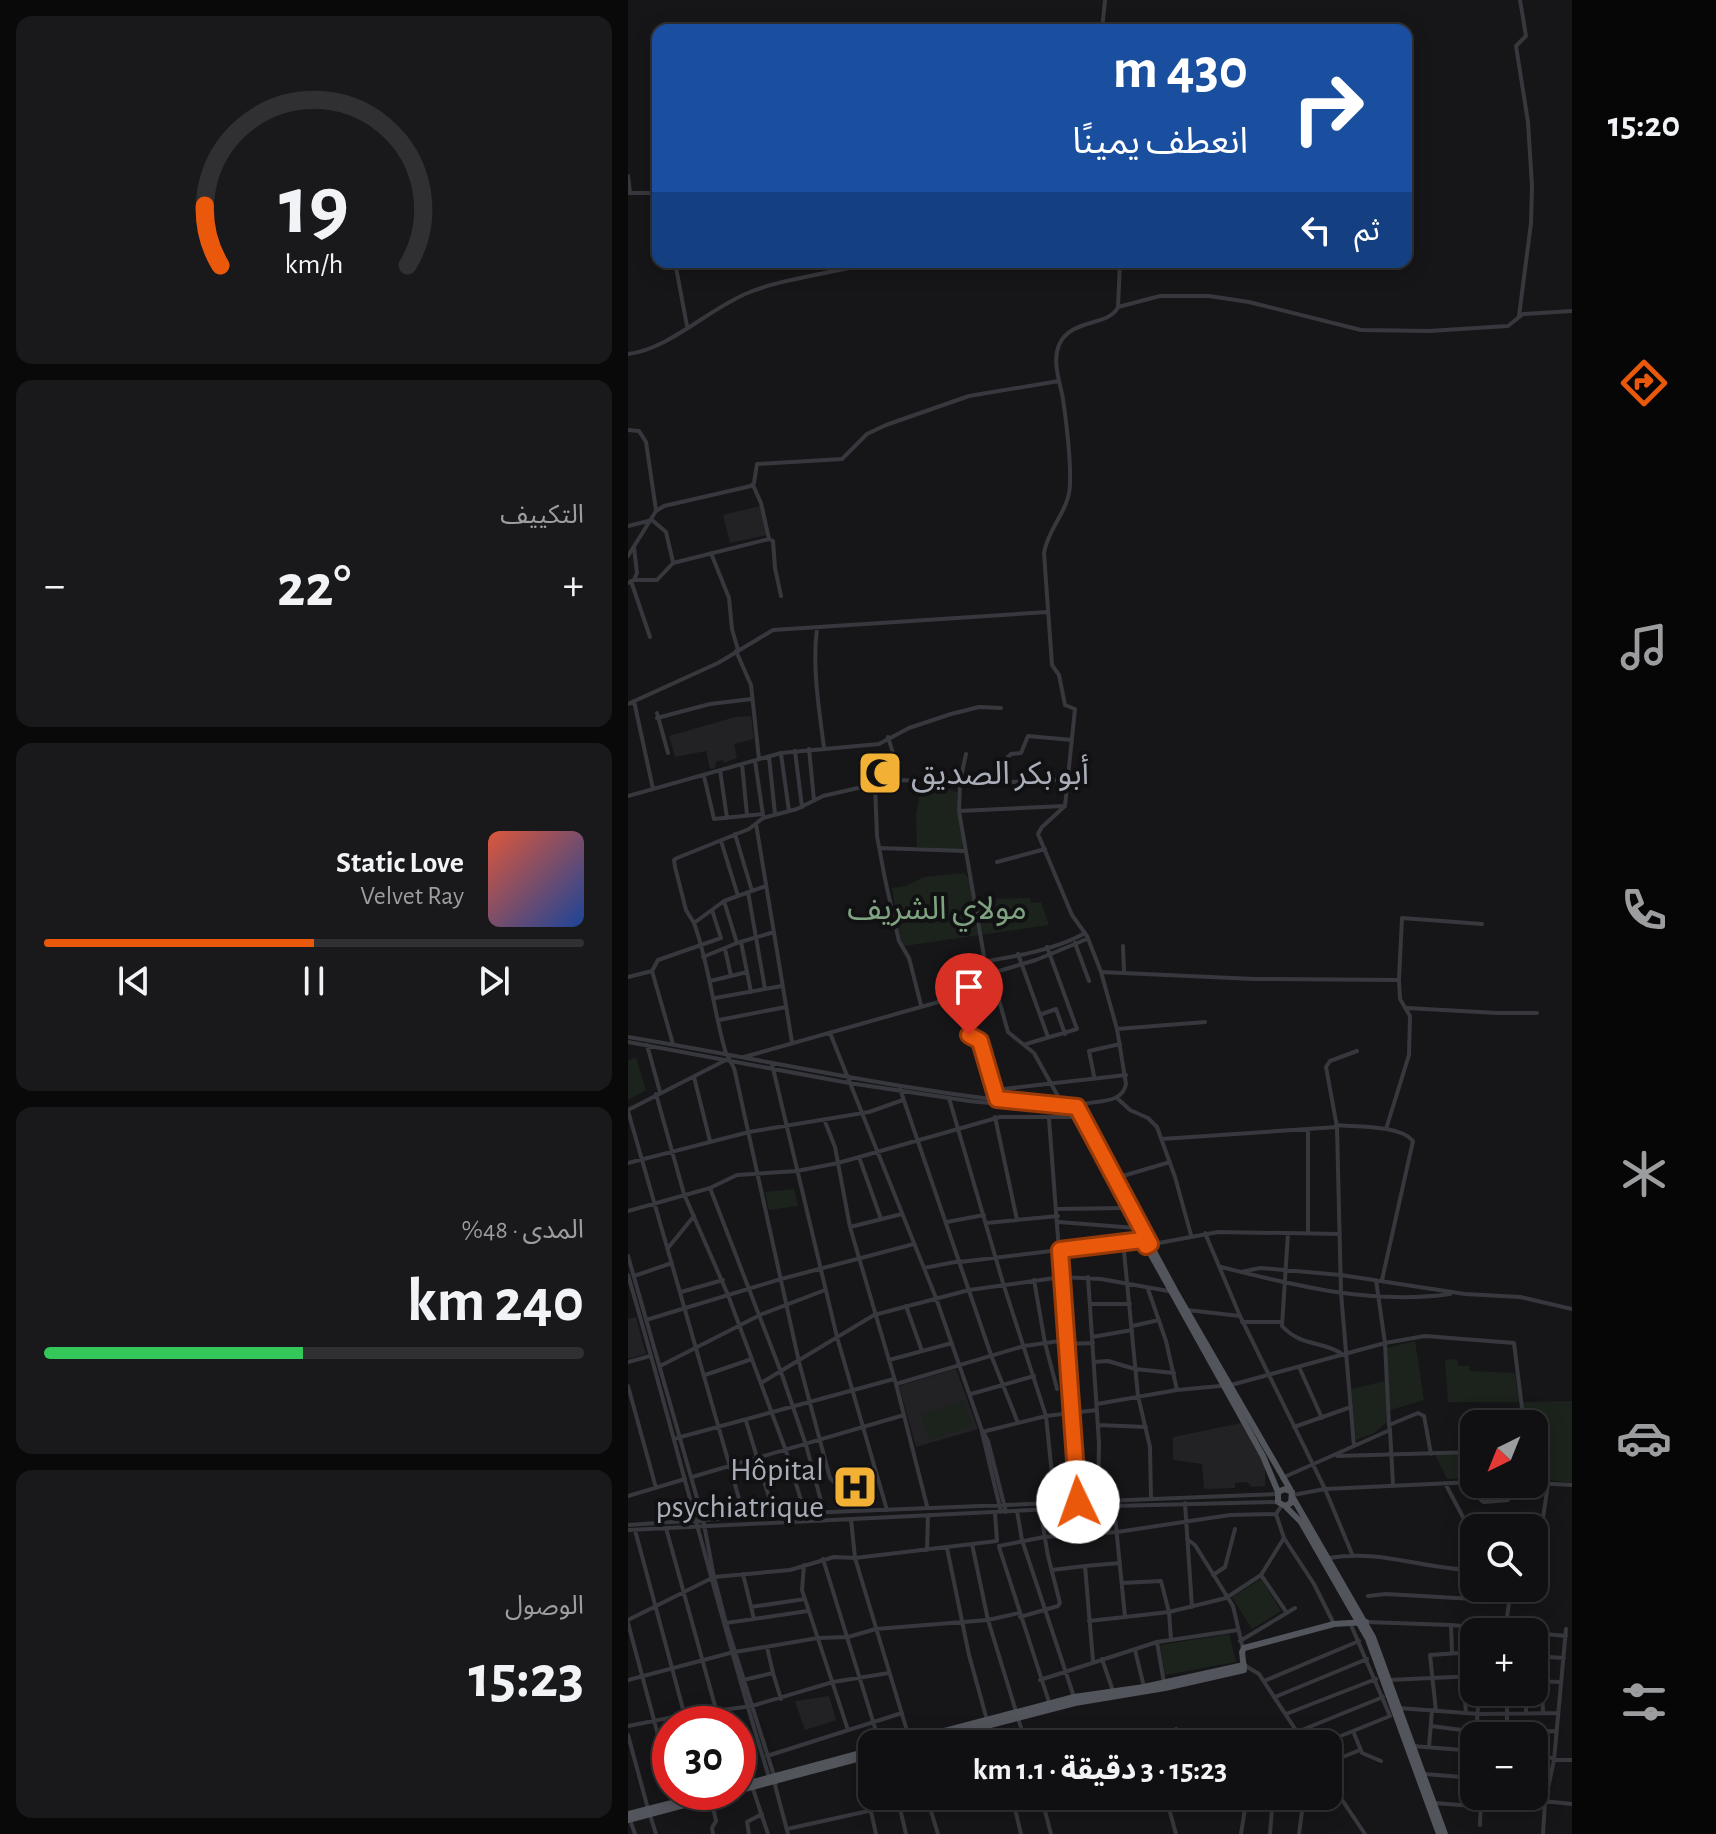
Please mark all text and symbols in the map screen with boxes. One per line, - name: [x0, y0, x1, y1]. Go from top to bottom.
- text: 430 m: [1113, 42, 1248, 98]
- icon: right: [1276, 56, 1380, 160]
- text: 15:20: [1608, 107, 1680, 143]
- text: انعطف يمينًا: [1072, 124, 1248, 160]
- text: 19: [279, 164, 349, 248]
- icon: left: [1294, 208, 1338, 252]
- text: ثم: [1354, 216, 1380, 246]
- text: km/h: [285, 250, 343, 279]
- icon: directions: [1616, 355, 1672, 411]
- text: التكييف: [500, 502, 584, 528]
- text: 22°: [277, 557, 351, 617]
- text: −: [44, 564, 65, 608]
- text: +: [563, 564, 584, 608]
- icon: music: [1616, 619, 1672, 675]
- mosque icon: أبو بكر الصديق: [856, 749, 904, 797]
- place label: أبو بكر الصديق: [911, 754, 1089, 793]
- text: Static Love: [336, 848, 464, 878]
- icon: phone: [1616, 882, 1672, 938]
- text: Velvet Ray: [360, 883, 464, 909]
- park label: مولاي الشريف: [847, 893, 1027, 932]
- pin: [935, 953, 1003, 1035]
- icon: previous: [112, 959, 156, 1003]
- icon: pause: [292, 959, 336, 1003]
- icon: next: [472, 959, 516, 1003]
- icon: arrive: [947, 965, 991, 1009]
- icon: climate: [1616, 1146, 1672, 1202]
- text: المدى · 48%: [462, 1217, 584, 1243]
- text: 240 km: [407, 1272, 584, 1332]
- north arrow: [1460, 1410, 1548, 1498]
- map controls: [1460, 1410, 1548, 1810]
- icon: car: [1616, 1410, 1672, 1466]
- place label: Hôpital psychiatrique: [656, 1454, 824, 1523]
- position arrow: [1036, 1460, 1120, 1544]
- hospital icon: Hôpital psychiatrique: [831, 1463, 879, 1511]
- button: search: [1460, 1514, 1548, 1602]
- text: الوصول: [505, 1593, 584, 1619]
- button: +: [1460, 1618, 1548, 1706]
- text: 15:23: [469, 1648, 584, 1708]
- icon: filters: [1616, 1674, 1672, 1730]
- speed limit sign: 30: [652, 1706, 756, 1810]
- button: −: [1460, 1722, 1548, 1810]
- text: 15:23 · 3 دقيقة · 1.1 km: [973, 1755, 1227, 1785]

